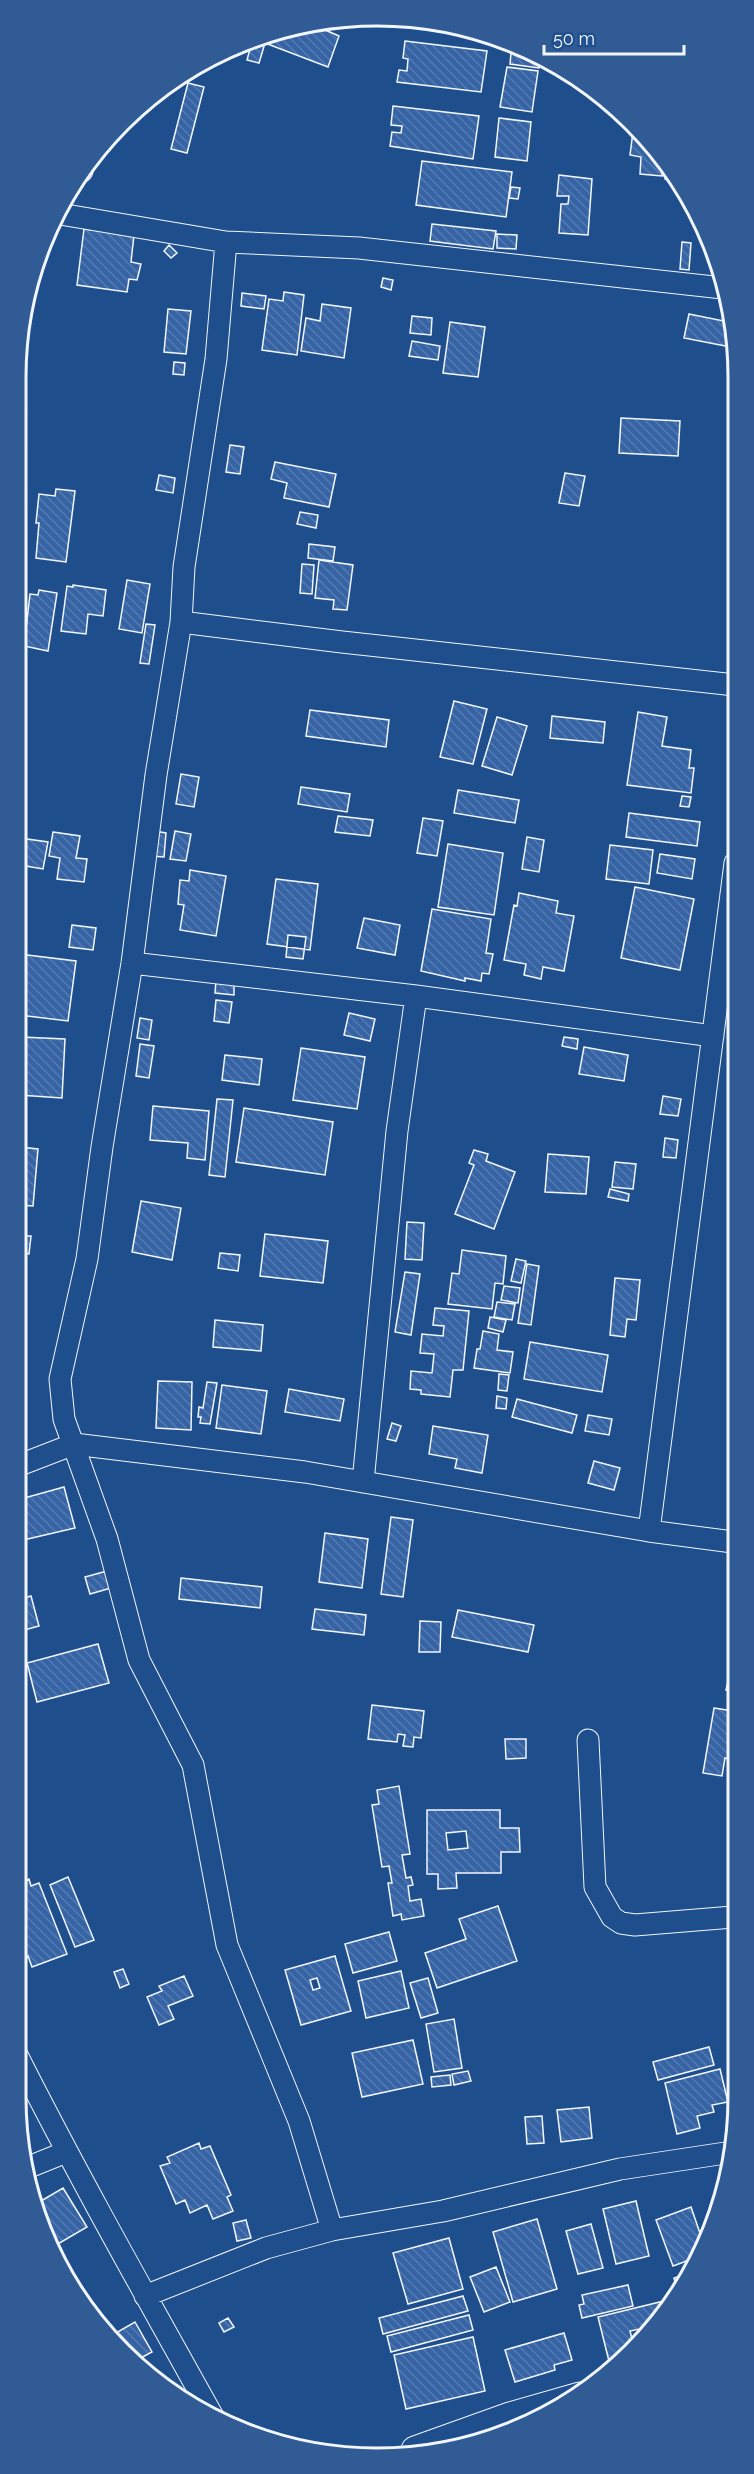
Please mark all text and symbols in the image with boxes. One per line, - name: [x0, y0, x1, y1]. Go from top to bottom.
- scale bar: [544, 18, 684, 56]
- text: 50 m: [553, 28, 595, 49]

